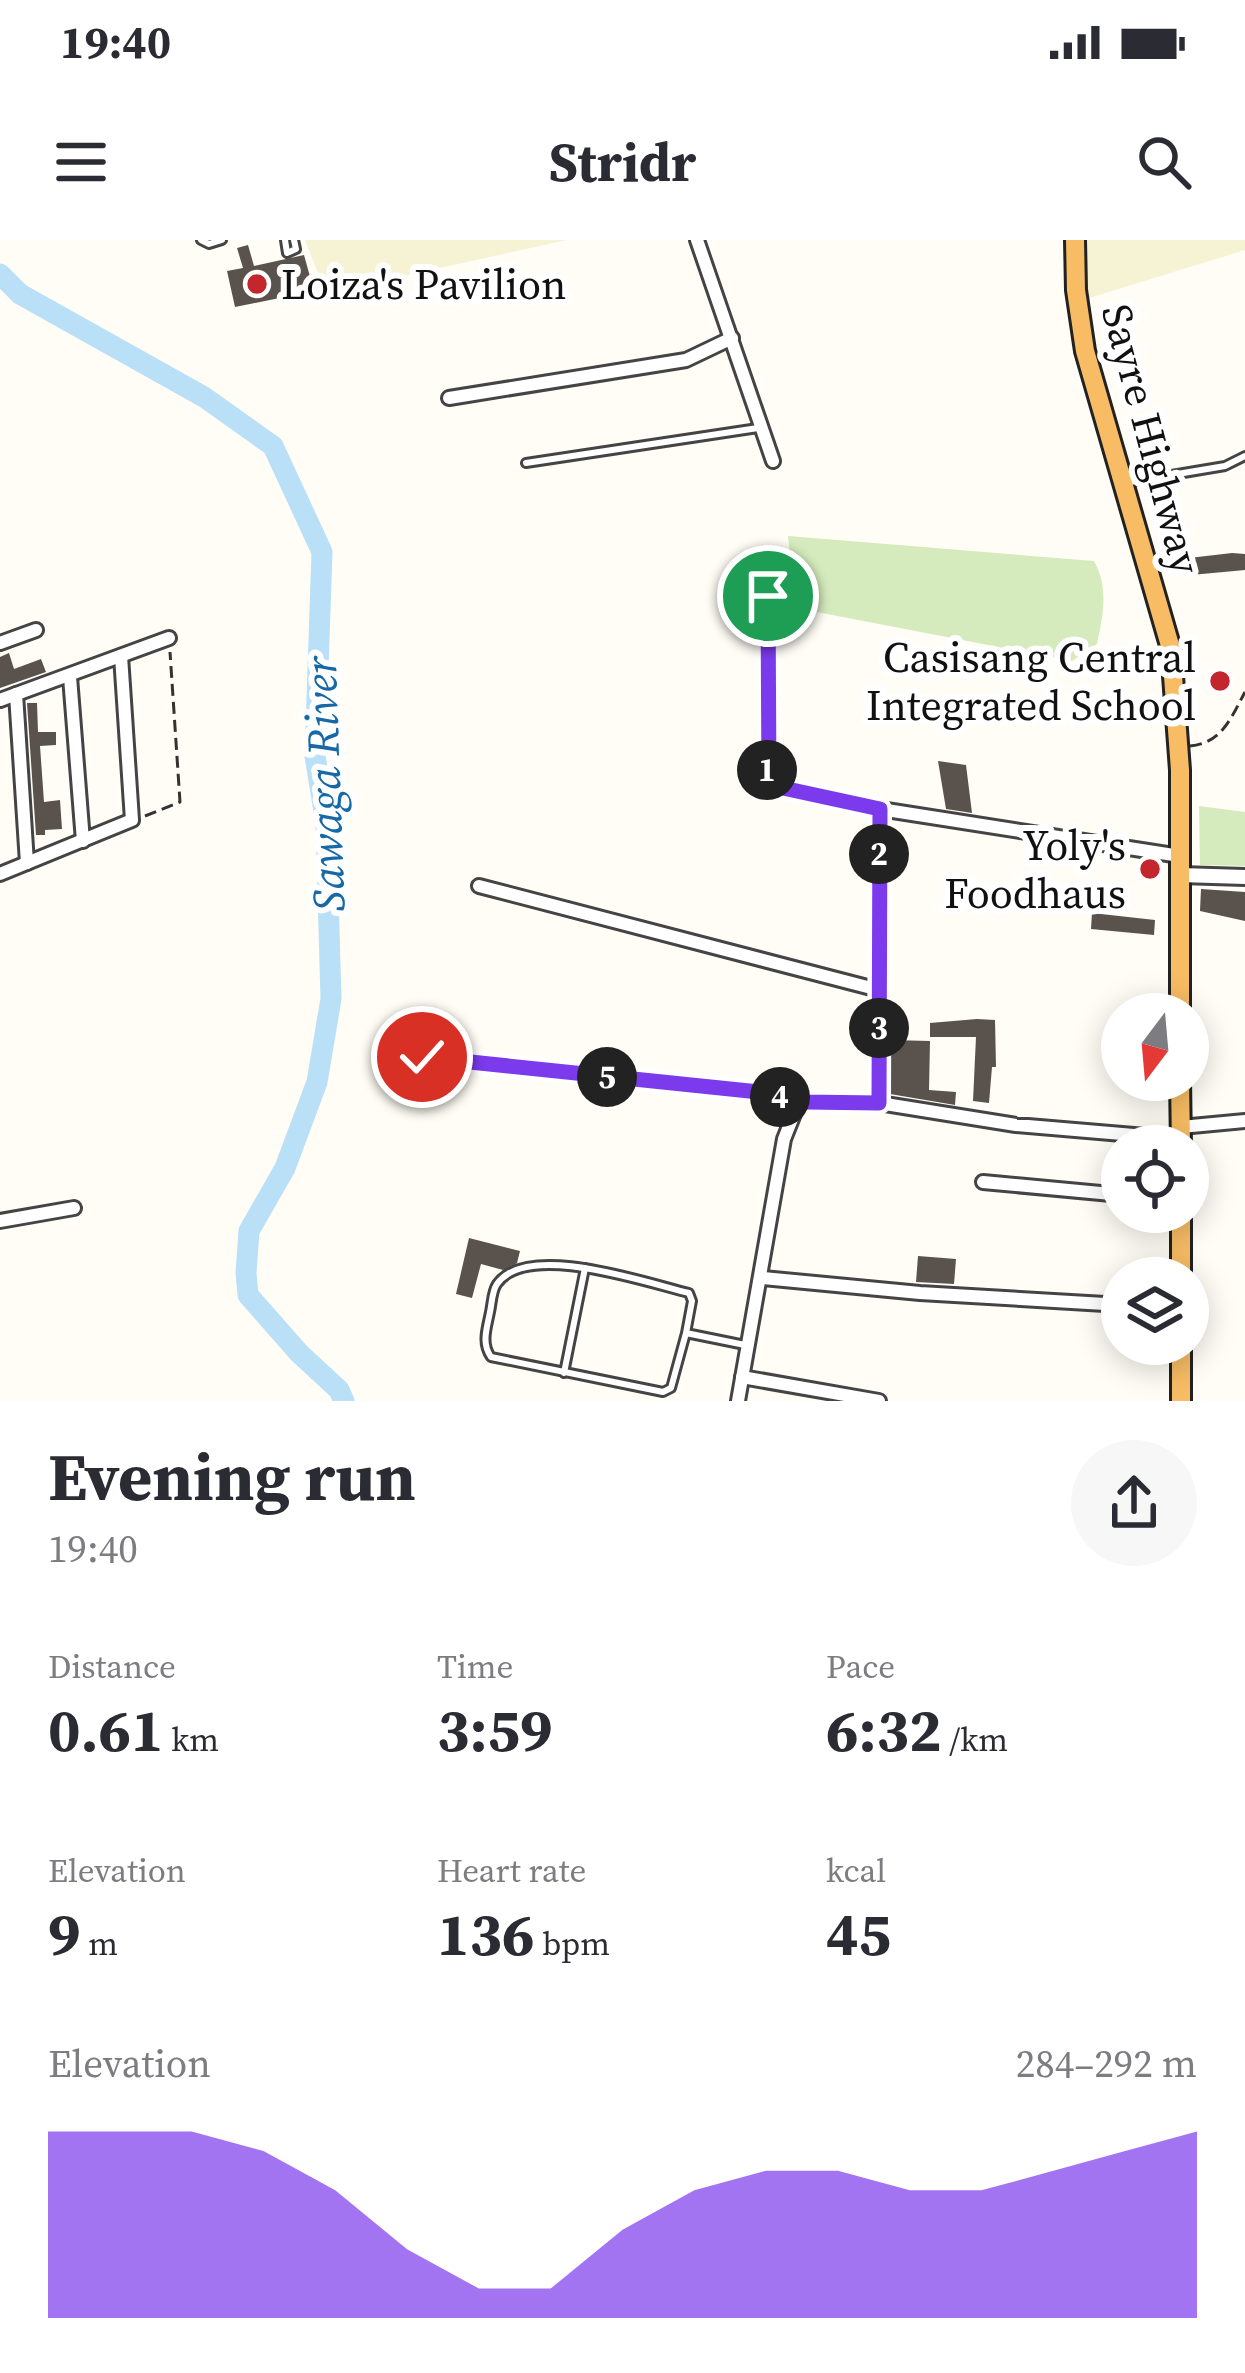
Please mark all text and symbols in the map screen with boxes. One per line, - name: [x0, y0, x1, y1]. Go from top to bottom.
- text: 19:40: [60, 11, 171, 73]
- text: Stridr: [549, 125, 696, 199]
- icon: menu: [48, 129, 114, 195]
- icon: search: [1131, 129, 1197, 195]
- place label: Loiza's Pavilion: [281, 255, 567, 313]
- marker: Loiza's Pavilion: [244, 271, 270, 297]
- street label: Sayre Highway: [1088, 298, 1216, 581]
- pin: [717, 545, 819, 647]
- icon: arrive: [735, 563, 801, 629]
- place label: Casisang Central Integrated School: [866, 628, 1196, 734]
- water label: Sawaga River: [289, 654, 359, 913]
- marker: Casisang Central Integrated School: [1207, 668, 1233, 694]
- pin: 1: [737, 740, 797, 800]
- text: 1: [758, 747, 776, 792]
- place label: Yoly's Foodhaus: [944, 816, 1126, 922]
- pin: 2: [849, 824, 909, 884]
- text: 2: [870, 831, 888, 876]
- marker: Yoly's Foodhaus: [1137, 856, 1163, 882]
- north arrow: [1101, 993, 1209, 1101]
- map controls: [1101, 993, 1209, 1365]
- pin: 3: [849, 998, 909, 1058]
- text: 3: [870, 1005, 888, 1050]
- pin: [371, 1006, 473, 1108]
- icon: check: [389, 1024, 455, 1090]
- pin: 5: [577, 1047, 637, 1107]
- text: 5: [598, 1054, 616, 1099]
- pin: 4: [750, 1067, 810, 1127]
- text: 4: [771, 1074, 789, 1119]
- button: locate: [1101, 1125, 1209, 1233]
- button: layers: [1101, 1257, 1209, 1365]
- text: Evening run: [48, 1432, 416, 1522]
- button: share: [1071, 1440, 1197, 1566]
- text: 19:40: [48, 1522, 138, 1575]
- text: Distance: [48, 1644, 176, 1689]
- text: Time: [437, 1644, 513, 1689]
- text: Pace: [826, 1644, 895, 1689]
- text: 0.61: [48, 1689, 164, 1771]
- text: 3:59: [437, 1689, 553, 1771]
- text: 6:32: [826, 1689, 942, 1771]
- text: km: [164, 1717, 219, 1762]
- text: /km: [942, 1717, 1008, 1762]
- text: Elevation: [48, 1848, 186, 1893]
- text: Heart rate: [437, 1848, 586, 1893]
- text: kcal: [826, 1848, 886, 1893]
- text: 9: [48, 1893, 81, 1975]
- text: 136: [437, 1893, 535, 1975]
- text: 45: [826, 1893, 891, 1975]
- text: m: [81, 1921, 118, 1966]
- text: bpm: [535, 1921, 610, 1966]
- text: Elevation: [48, 2037, 211, 2090]
- text: 284–292 m: [1016, 2037, 1197, 2090]

